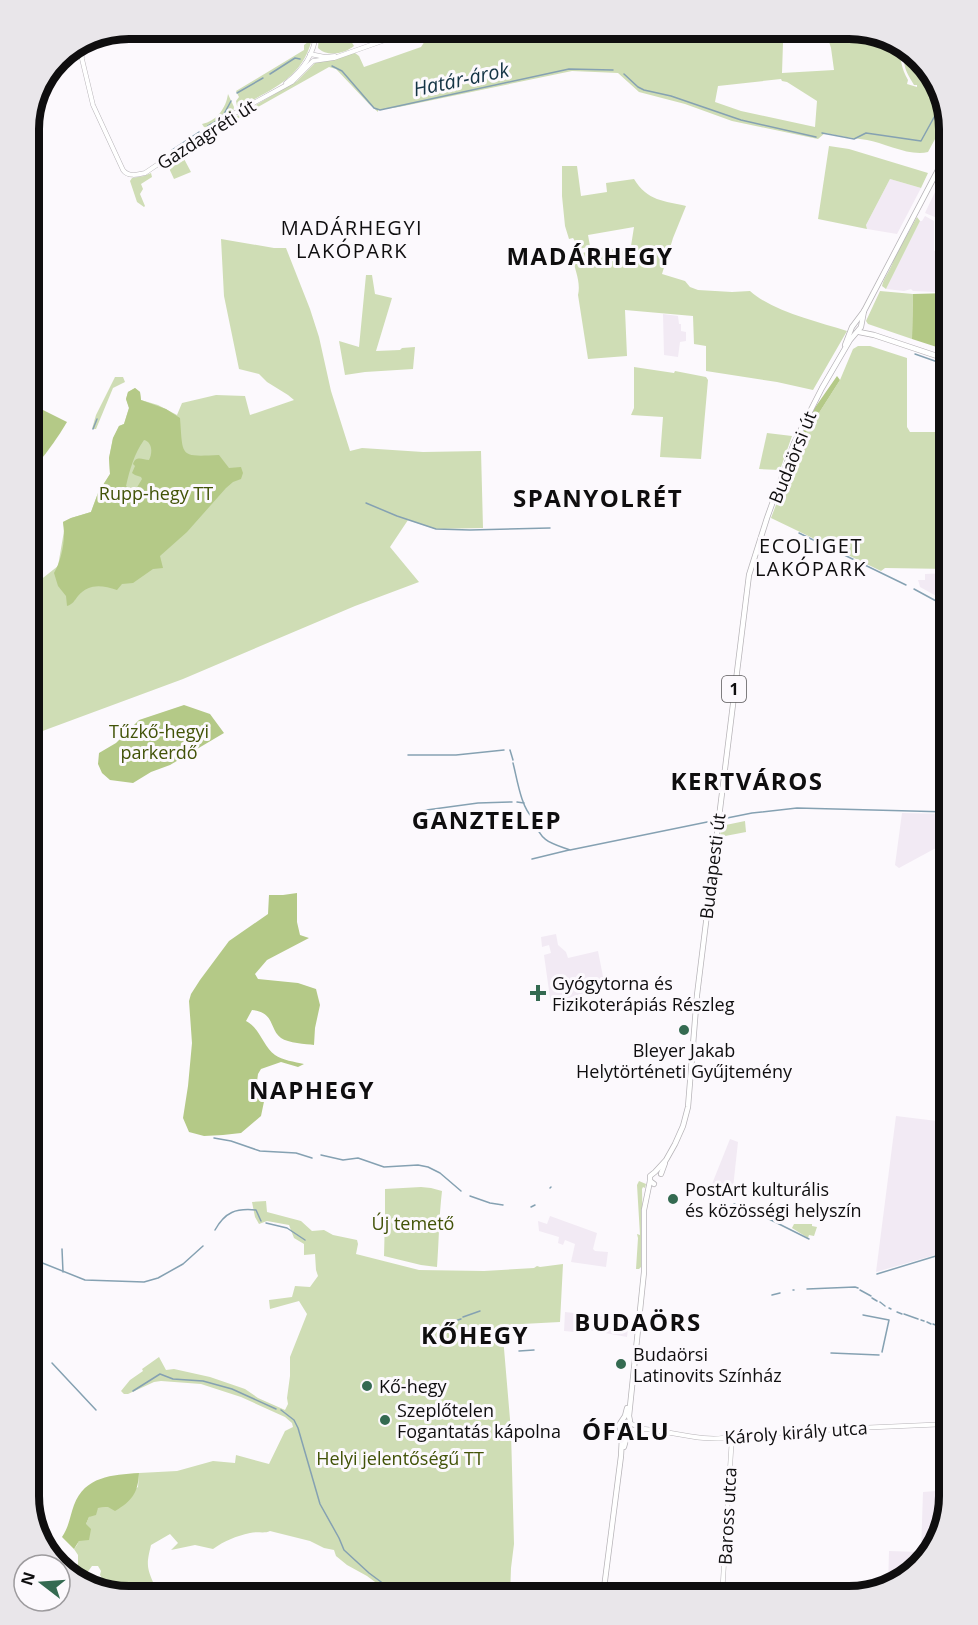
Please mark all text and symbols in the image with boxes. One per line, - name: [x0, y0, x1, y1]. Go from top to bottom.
- water label: Határ-árok: [411, 55, 513, 102]
- street label: Gazdagréti út: [152, 93, 260, 175]
- district label: MADÁRHEGYI LAKÓPARK: [281, 214, 423, 264]
- district label: MADÁRHEGY: [506, 239, 674, 272]
- street label: Budaörsi út: [763, 407, 821, 507]
- park label: Rupp-hegy TT: [99, 481, 213, 505]
- district label: SPANYOLRÉT: [513, 481, 683, 514]
- district label: ECOLIGET LAKÓPARK: [755, 532, 867, 582]
- road number: 1: [722, 676, 746, 702]
- park label: Tűzkő-hegyi parkerdő: [109, 719, 209, 764]
- district label: KERTVÁROS: [671, 764, 823, 797]
- district label: GANZTELEP: [412, 803, 562, 836]
- street label: Budapesti út: [694, 812, 730, 920]
- place label: Gyógytorna és Fizikoterápiás Részleg: [552, 971, 735, 1016]
- marker: Gyógytorna és Fizikoterápiás Részleg: [529, 984, 547, 1002]
- marker: Bleyer Jakab Helytörténeti Gyűjtemény: [677, 1023, 691, 1037]
- place label: Bleyer Jakab Helytörténeti Gyűjtemény: [576, 1038, 793, 1083]
- district label: NAPHEGY: [249, 1073, 375, 1106]
- place label: PostArt kulturális és közösségi helyszín: [685, 1177, 861, 1222]
- marker: PostArt kulturális és közösségi helyszín: [666, 1192, 680, 1206]
- park label: Új temető: [372, 1211, 454, 1235]
- district label: BUDAÖRS: [574, 1305, 702, 1338]
- district label: KŐHEGY: [421, 1318, 529, 1351]
- place label: Budaörsi Latinovits Színház: [633, 1342, 782, 1387]
- marker: Budaörsi Latinovits Színház: [614, 1357, 628, 1371]
- place label: Kő-hegy: [379, 1374, 448, 1398]
- marker: Kő-hegy: [360, 1379, 374, 1393]
- place label: Szeplőtelen Fogantatás kápolna: [397, 1398, 561, 1443]
- marker: Szeplőtelen Fogantatás kápolna: [378, 1413, 392, 1427]
- district label: ÓFALU: [582, 1414, 670, 1447]
- street label: Károly király utca: [724, 1415, 868, 1449]
- park label: Helyi jelentőségű TT: [316, 1446, 484, 1470]
- street label: Baross utca: [712, 1467, 742, 1565]
- north arrow: [12, 1553, 72, 1613]
- text: N: [15, 1569, 40, 1588]

